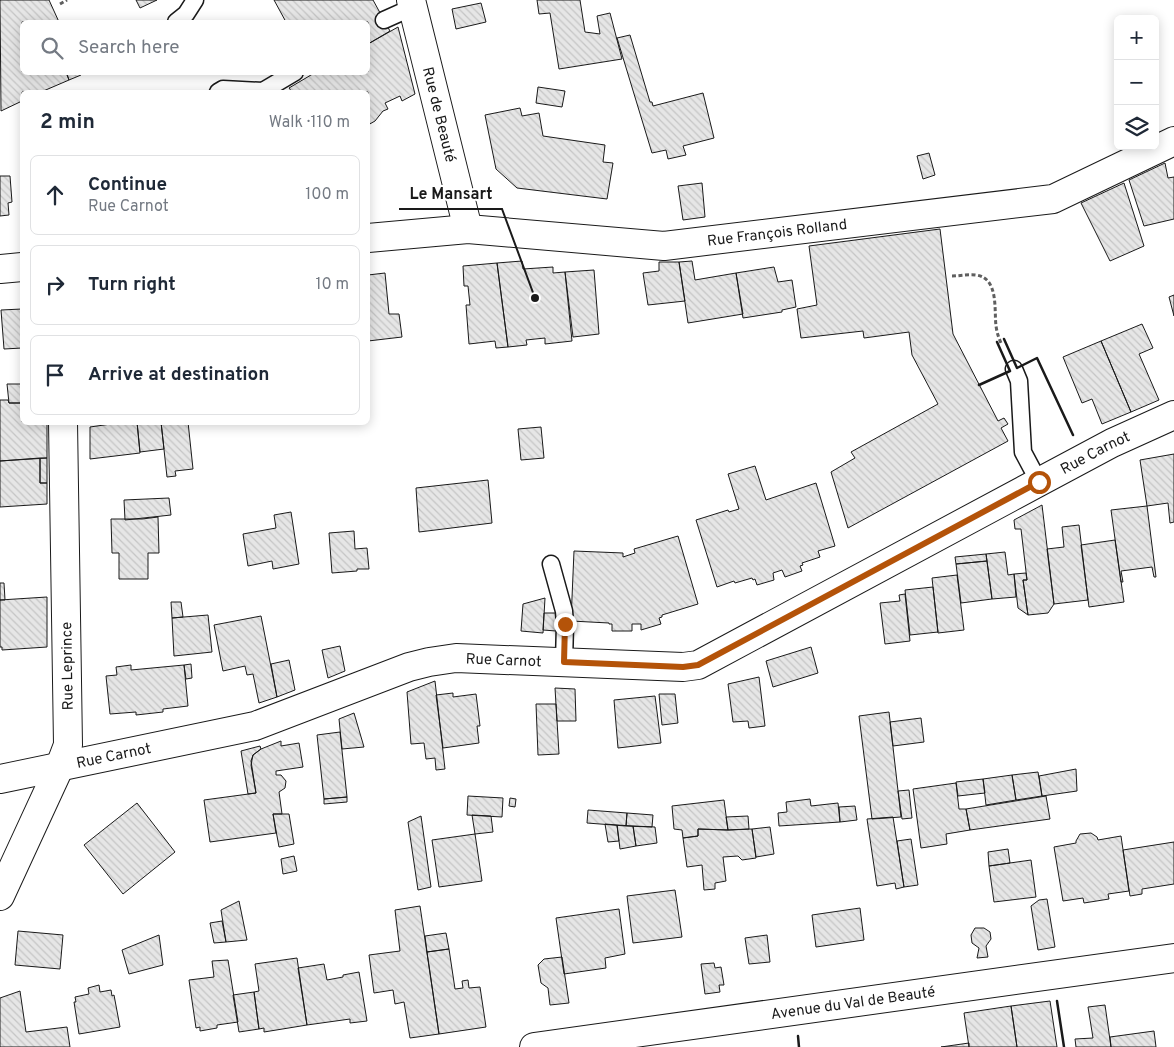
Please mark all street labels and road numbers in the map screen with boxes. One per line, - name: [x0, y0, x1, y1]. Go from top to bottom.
- street label: Rue de Beauté: [417, 65, 459, 165]
- street label: Rue François Rolland: [706, 216, 848, 252]
- street label: Rue Carnot: [1058, 428, 1133, 480]
- street label: Rue Leprince: [58, 621, 79, 710]
- street label: Rue Carnot: [465, 650, 542, 672]
- street label: Rue Carnot: [75, 740, 153, 774]
- street label: Avenue du Val de Beauté: [770, 983, 936, 1025]

